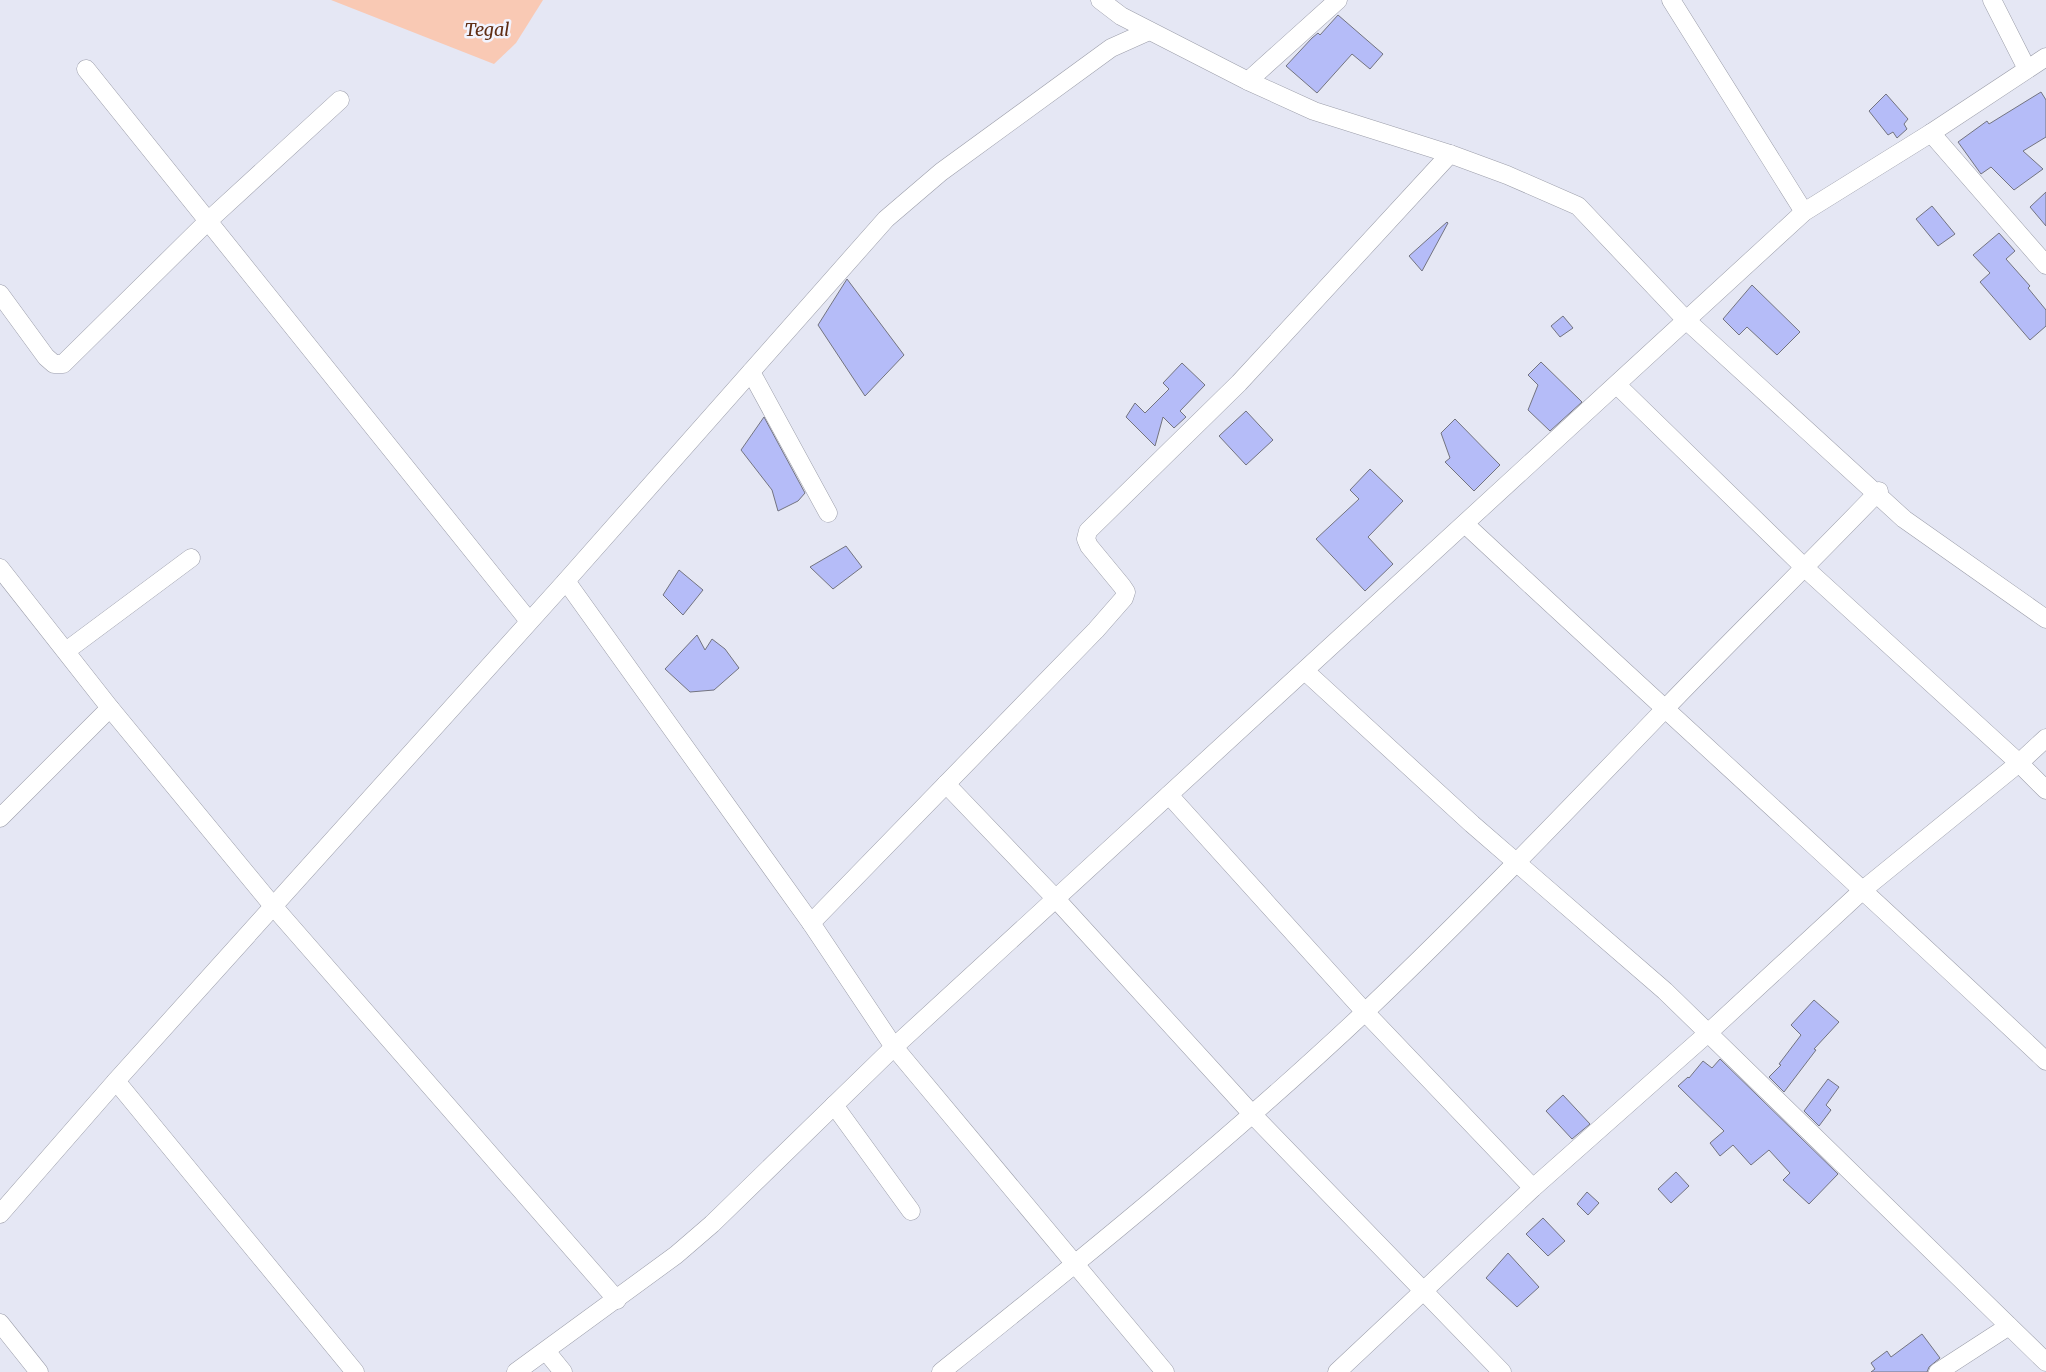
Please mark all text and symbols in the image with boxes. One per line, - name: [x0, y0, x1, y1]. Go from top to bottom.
- park label: Tegal: [464, 18, 510, 41]

